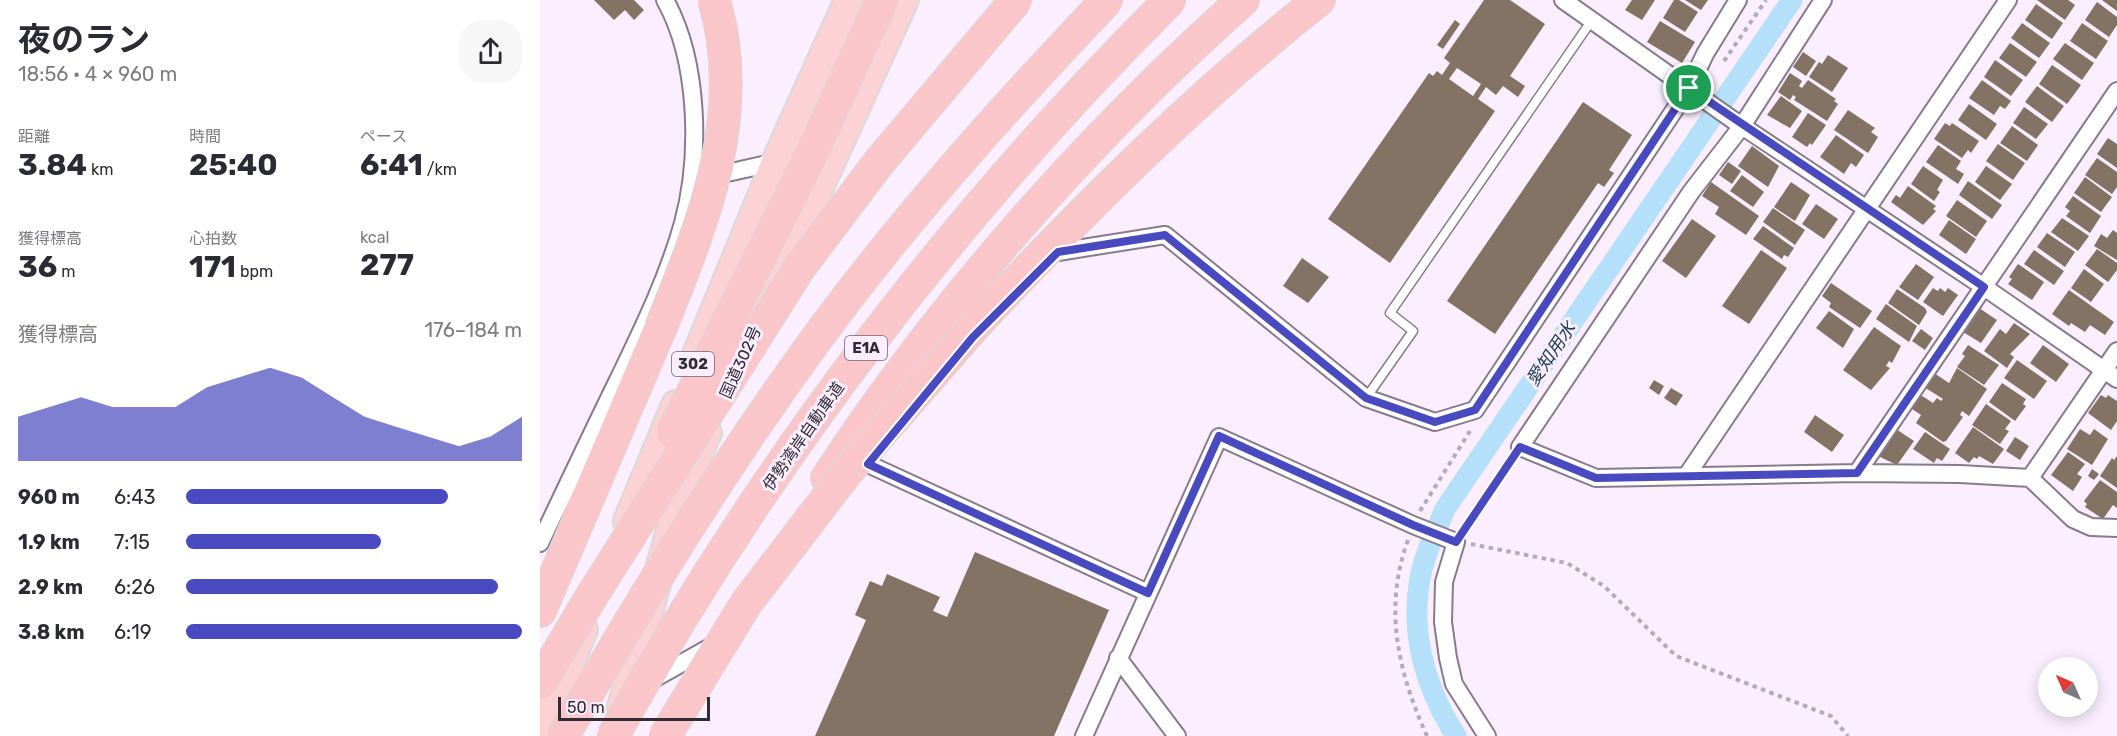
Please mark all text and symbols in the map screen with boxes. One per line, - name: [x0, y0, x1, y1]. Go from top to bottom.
- text: 夜のラン: [18, 20, 150, 59]
- button: share: [459, 20, 522, 83]
- text: 18:56 · 4 × 960 m: [18, 62, 177, 86]
- pin: [1663, 62, 1714, 113]
- icon: arrive: [1672, 71, 1705, 104]
- text: 距離: [18, 127, 50, 146]
- text: 時間: [189, 127, 221, 146]
- text: ペース: [360, 127, 407, 146]
- text: 3.84: [18, 147, 87, 183]
- text: 25:40: [189, 147, 278, 183]
- text: 6:41: [360, 147, 423, 183]
- text: km: [87, 160, 113, 179]
- text: /km: [423, 160, 457, 179]
- text: kcal: [360, 228, 389, 247]
- text: 獲得標高: [18, 229, 82, 248]
- text: 心拍数: [189, 229, 237, 248]
- text: 277: [360, 247, 414, 283]
- text: 36: [18, 249, 57, 285]
- text: 171: [189, 249, 236, 285]
- text: m: [57, 262, 75, 281]
- text: bpm: [236, 262, 273, 281]
- water label: 愛知用水: [1522, 316, 1581, 390]
- text: 176–184 m: [425, 318, 522, 342]
- text: 獲得標高: [18, 322, 98, 346]
- street label: 国道302号: [716, 323, 765, 401]
- road number: E1A: [845, 336, 887, 360]
- road number: 302: [672, 352, 714, 376]
- street label: 伊勢湾岸自動車道: [759, 378, 848, 494]
- text: 960 m: [18, 485, 80, 509]
- text: 6:43: [114, 485, 156, 509]
- text: 1.9 km: [18, 530, 80, 554]
- text: 7:15: [114, 530, 150, 554]
- text: 2.9 km: [18, 575, 83, 599]
- text: 6:26: [114, 575, 155, 599]
- text: 3.8 km: [18, 620, 85, 644]
- text: 6:19: [114, 620, 152, 644]
- north arrow: [2038, 657, 2098, 717]
- map controls: [2038, 657, 2098, 717]
- scale bar: [558, 694, 710, 722]
- text: 50 m: [567, 698, 605, 717]

